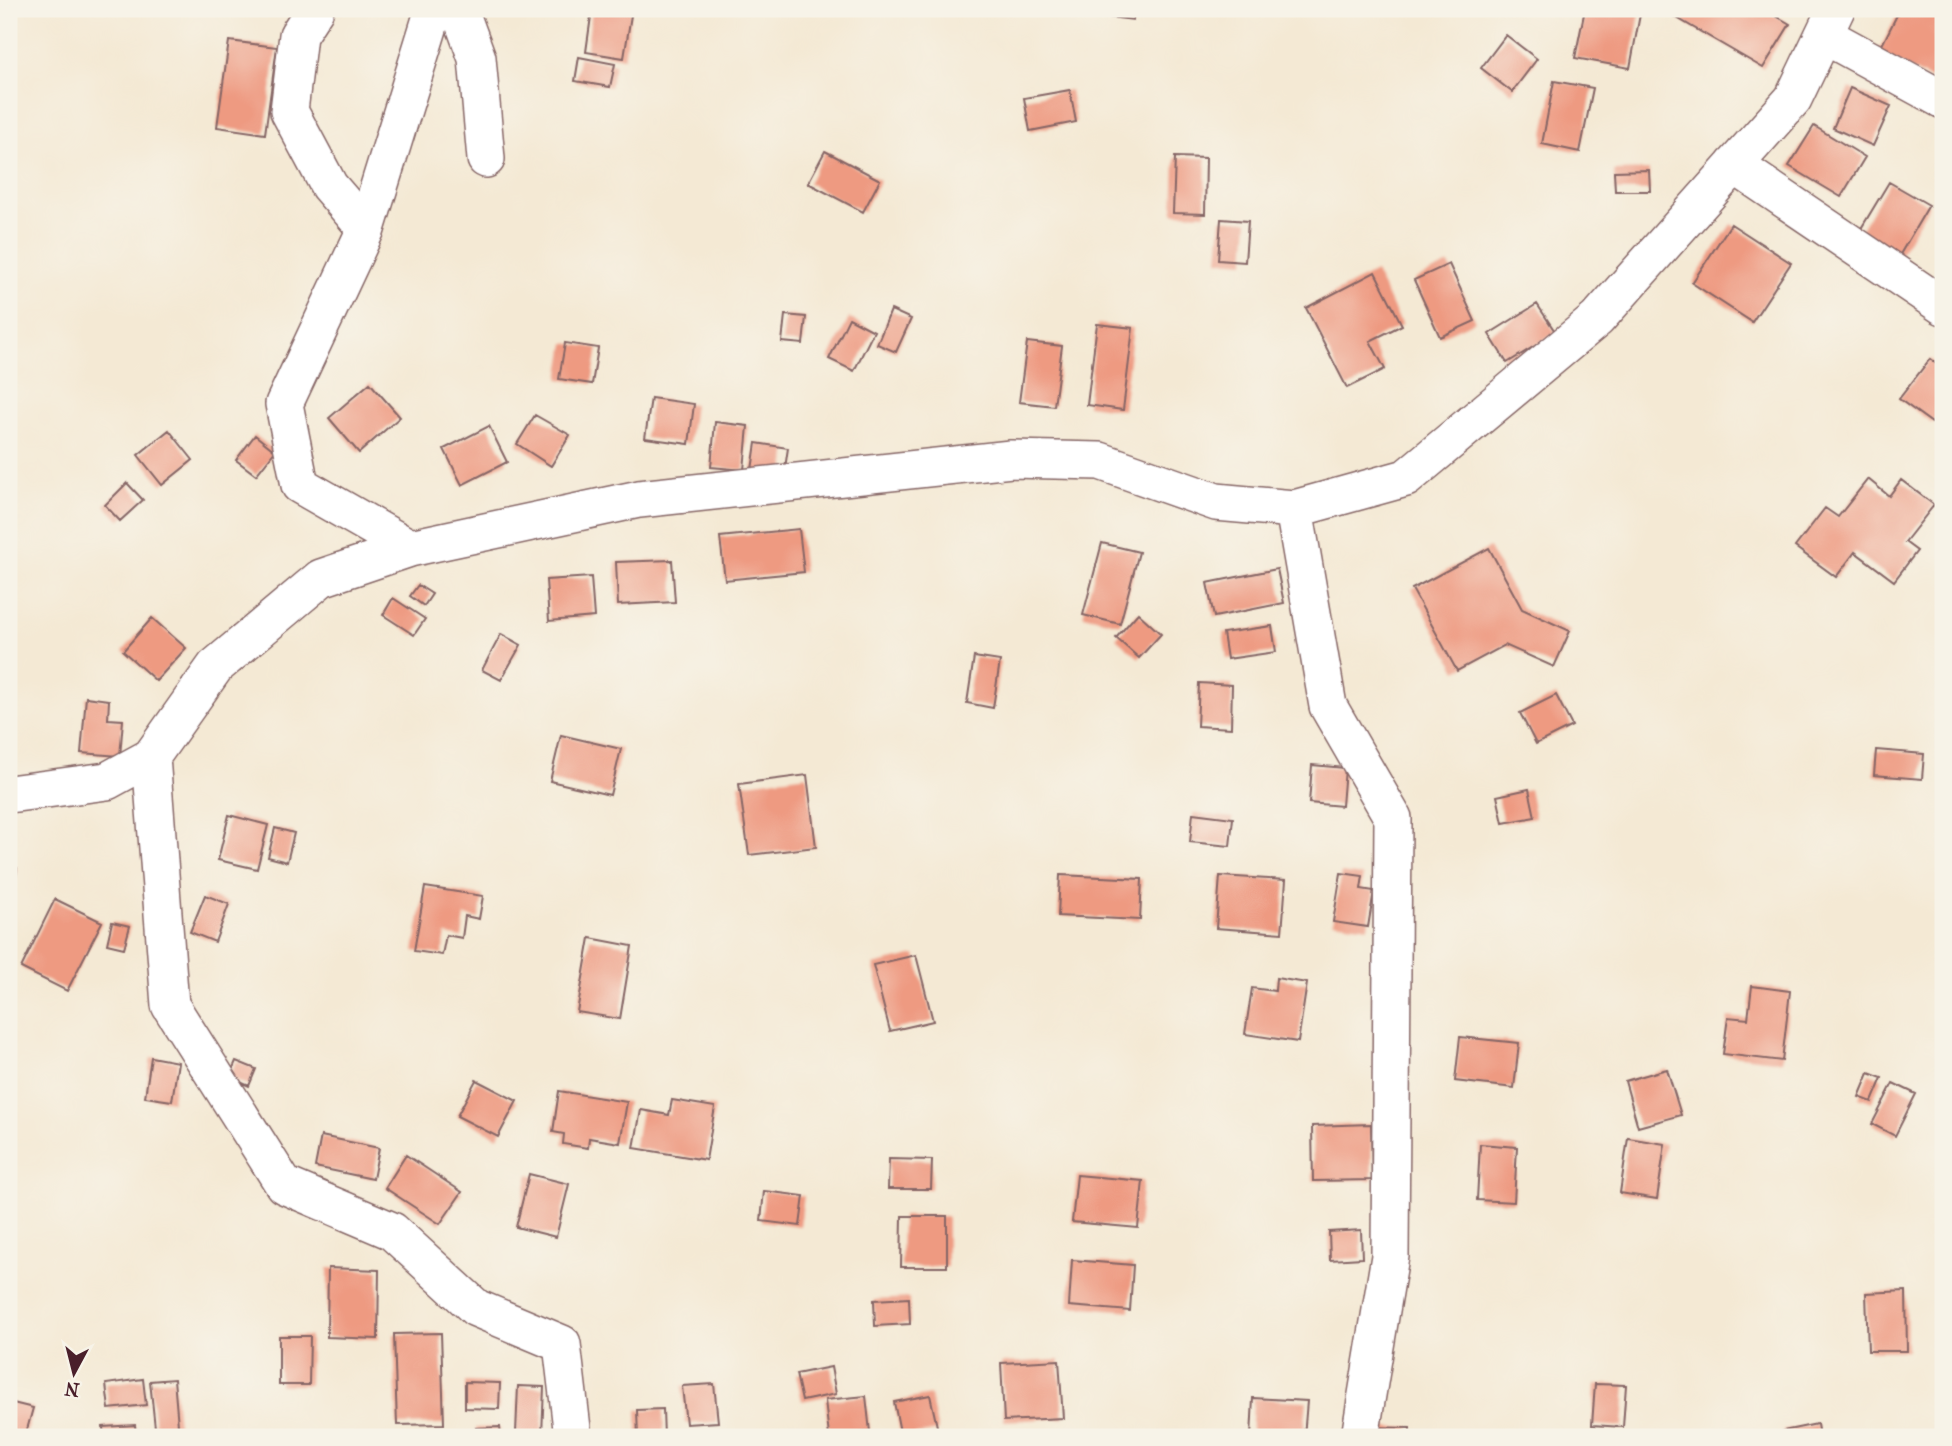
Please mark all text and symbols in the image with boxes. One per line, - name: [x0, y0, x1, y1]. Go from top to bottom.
- north arrow: [38, 1338, 108, 1408]
- text: N: [63, 1377, 81, 1401]

